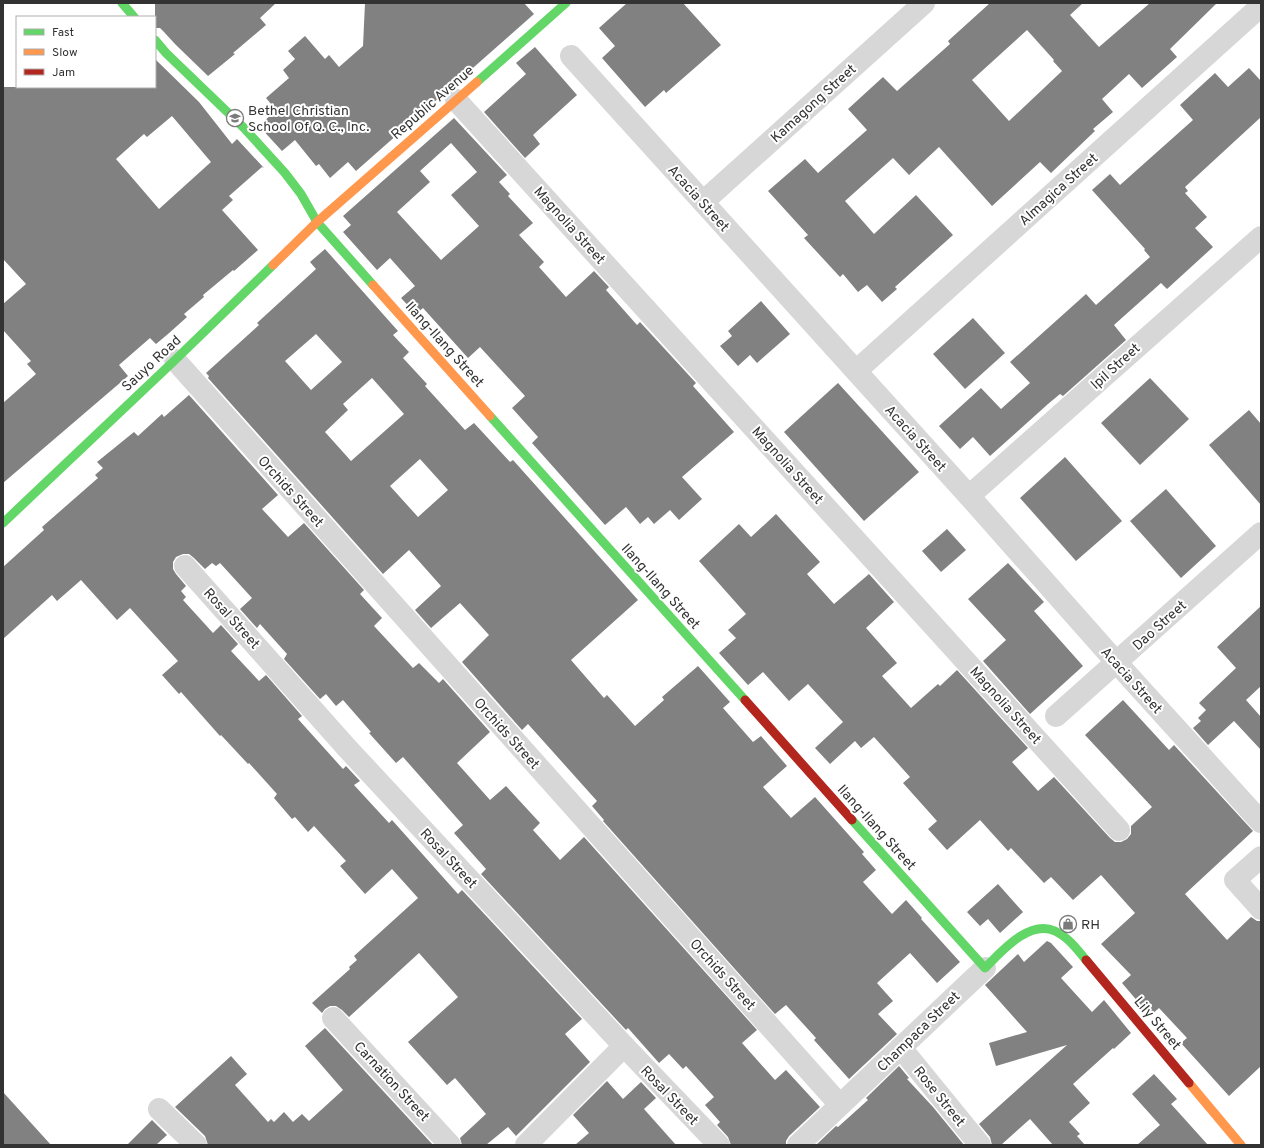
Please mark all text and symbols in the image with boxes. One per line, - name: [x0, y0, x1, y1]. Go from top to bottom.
- legend: [16, 16, 156, 88]
- text: Fast: [52, 25, 74, 41]
- text: Slow: [52, 45, 78, 61]
- street label: Kamagong Street: [768, 61, 860, 147]
- street label: Republic Avenue: [388, 63, 478, 144]
- text: Jam: [52, 65, 75, 81]
- place label: Bethel Christian School Of Q. C., Inc.: [248, 103, 369, 136]
- school or university icon: Bethel Christian School Of Q. C., Inc.: [225, 108, 245, 128]
- street label: Almagica Street: [1016, 150, 1102, 230]
- street label: Acacia Street: [664, 162, 732, 236]
- street label: Magnolia Street: [530, 184, 608, 268]
- street label: Ilang-Ilang Street: [401, 299, 487, 391]
- street label: Sauyo Road: [119, 332, 185, 396]
- street label: Ipil Street: [1088, 340, 1144, 394]
- street label: Acacia Street: [881, 402, 949, 476]
- street label: Magnolia Street: [748, 424, 826, 508]
- street label: Orchids Street: [253, 453, 326, 531]
- street label: Ilang-Ilang Street: [617, 541, 703, 633]
- street label: Rosal Street: [199, 585, 263, 653]
- street label: Dao Street: [1130, 598, 1190, 655]
- street label: Acacia Street: [1097, 644, 1165, 718]
- street label: Magnolia Street: [966, 664, 1044, 748]
- street label: Orchids Street: [469, 695, 542, 773]
- street label: Ilang-Ilang Street: [833, 782, 919, 874]
- street label: Rosal Street: [416, 825, 480, 893]
- shop icon: RH: [1058, 914, 1078, 934]
- place label: RH: [1081, 917, 1100, 934]
- street label: Orchids Street: [685, 936, 758, 1014]
- street label: Champaca Street: [874, 988, 964, 1076]
- street label: Lily Street: [1130, 994, 1184, 1054]
- street label: Carnation Street: [350, 1039, 432, 1126]
- street label: Rosal Street: [636, 1063, 701, 1129]
- street label: Rose Street: [909, 1063, 968, 1130]

